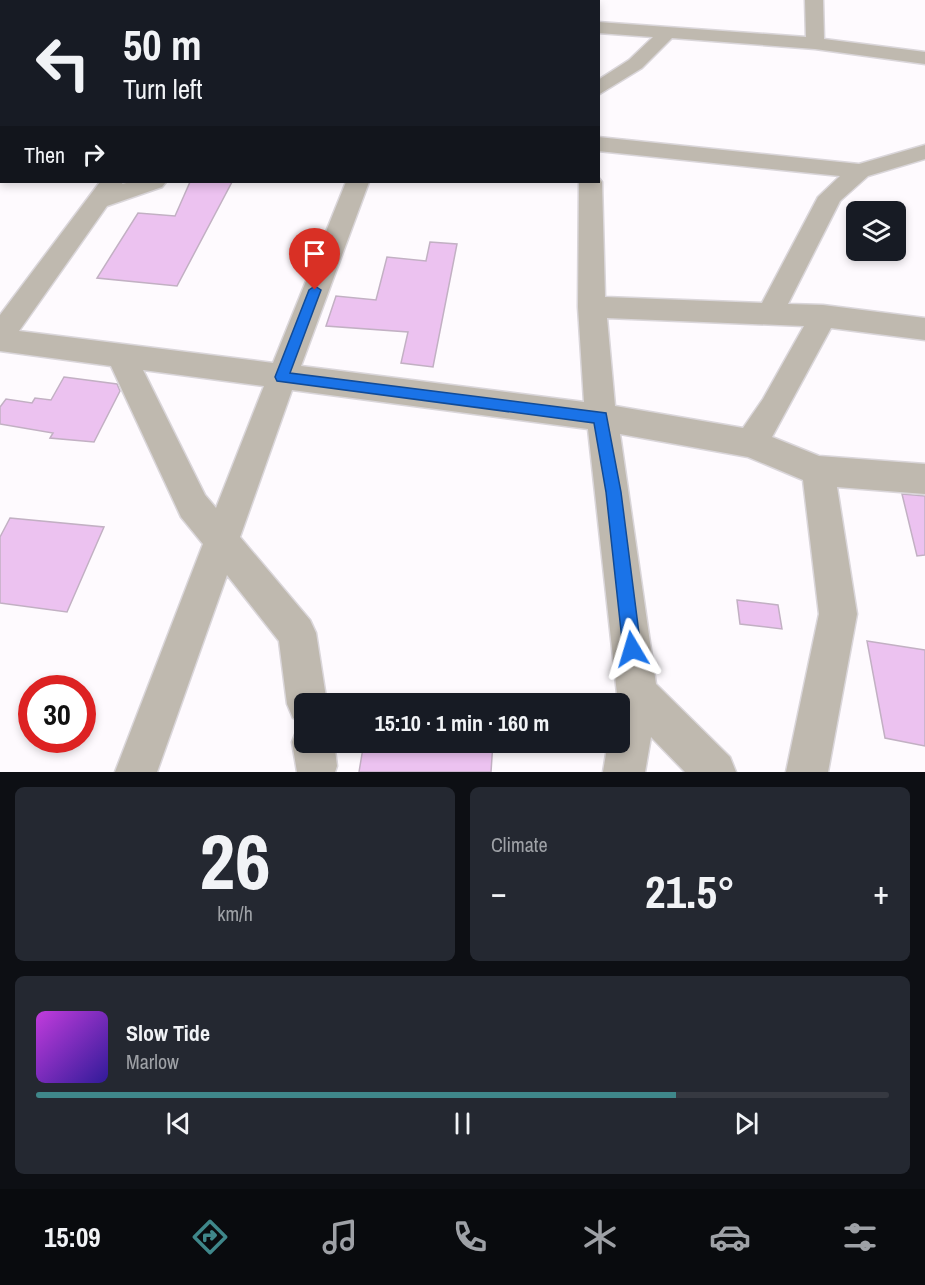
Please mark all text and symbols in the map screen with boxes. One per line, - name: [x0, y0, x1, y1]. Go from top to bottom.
- text: 50 m: [123, 17, 202, 73]
- icon: left: [24, 24, 102, 102]
- text: Turn left: [123, 71, 202, 107]
- icon: right: [77, 138, 110, 171]
- text: Then: [24, 140, 65, 170]
- map controls: [846, 201, 906, 261]
- button: layers: [846, 201, 906, 261]
- pin: [289, 228, 340, 290]
- icon: arrive: [298, 237, 331, 270]
- position arrow: [600, 617, 664, 681]
- speed limit sign: 30: [18, 675, 96, 753]
- text: 15:10 · 1 min · 160 m: [375, 708, 549, 738]
- text: 26: [199, 808, 271, 913]
- text: Climate: [491, 831, 548, 858]
- text: 21.5°: [645, 861, 735, 922]
- text: −: [491, 870, 507, 914]
- text: +: [873, 870, 889, 914]
- text: km/h: [217, 900, 253, 927]
- text: Slow Tide: [126, 1018, 210, 1048]
- text: Marlow: [126, 1048, 179, 1075]
- icon: previous: [162, 1107, 195, 1140]
- icon: pause: [446, 1107, 479, 1140]
- icon: next: [730, 1107, 763, 1140]
- icon: directions: [189, 1216, 231, 1258]
- icon: music: [319, 1216, 361, 1258]
- icon: phone: [449, 1216, 491, 1258]
- icon: climate: [579, 1216, 621, 1258]
- icon: car: [709, 1216, 751, 1258]
- icon: filters: [839, 1216, 881, 1258]
- text: 15:09: [44, 1219, 101, 1255]

